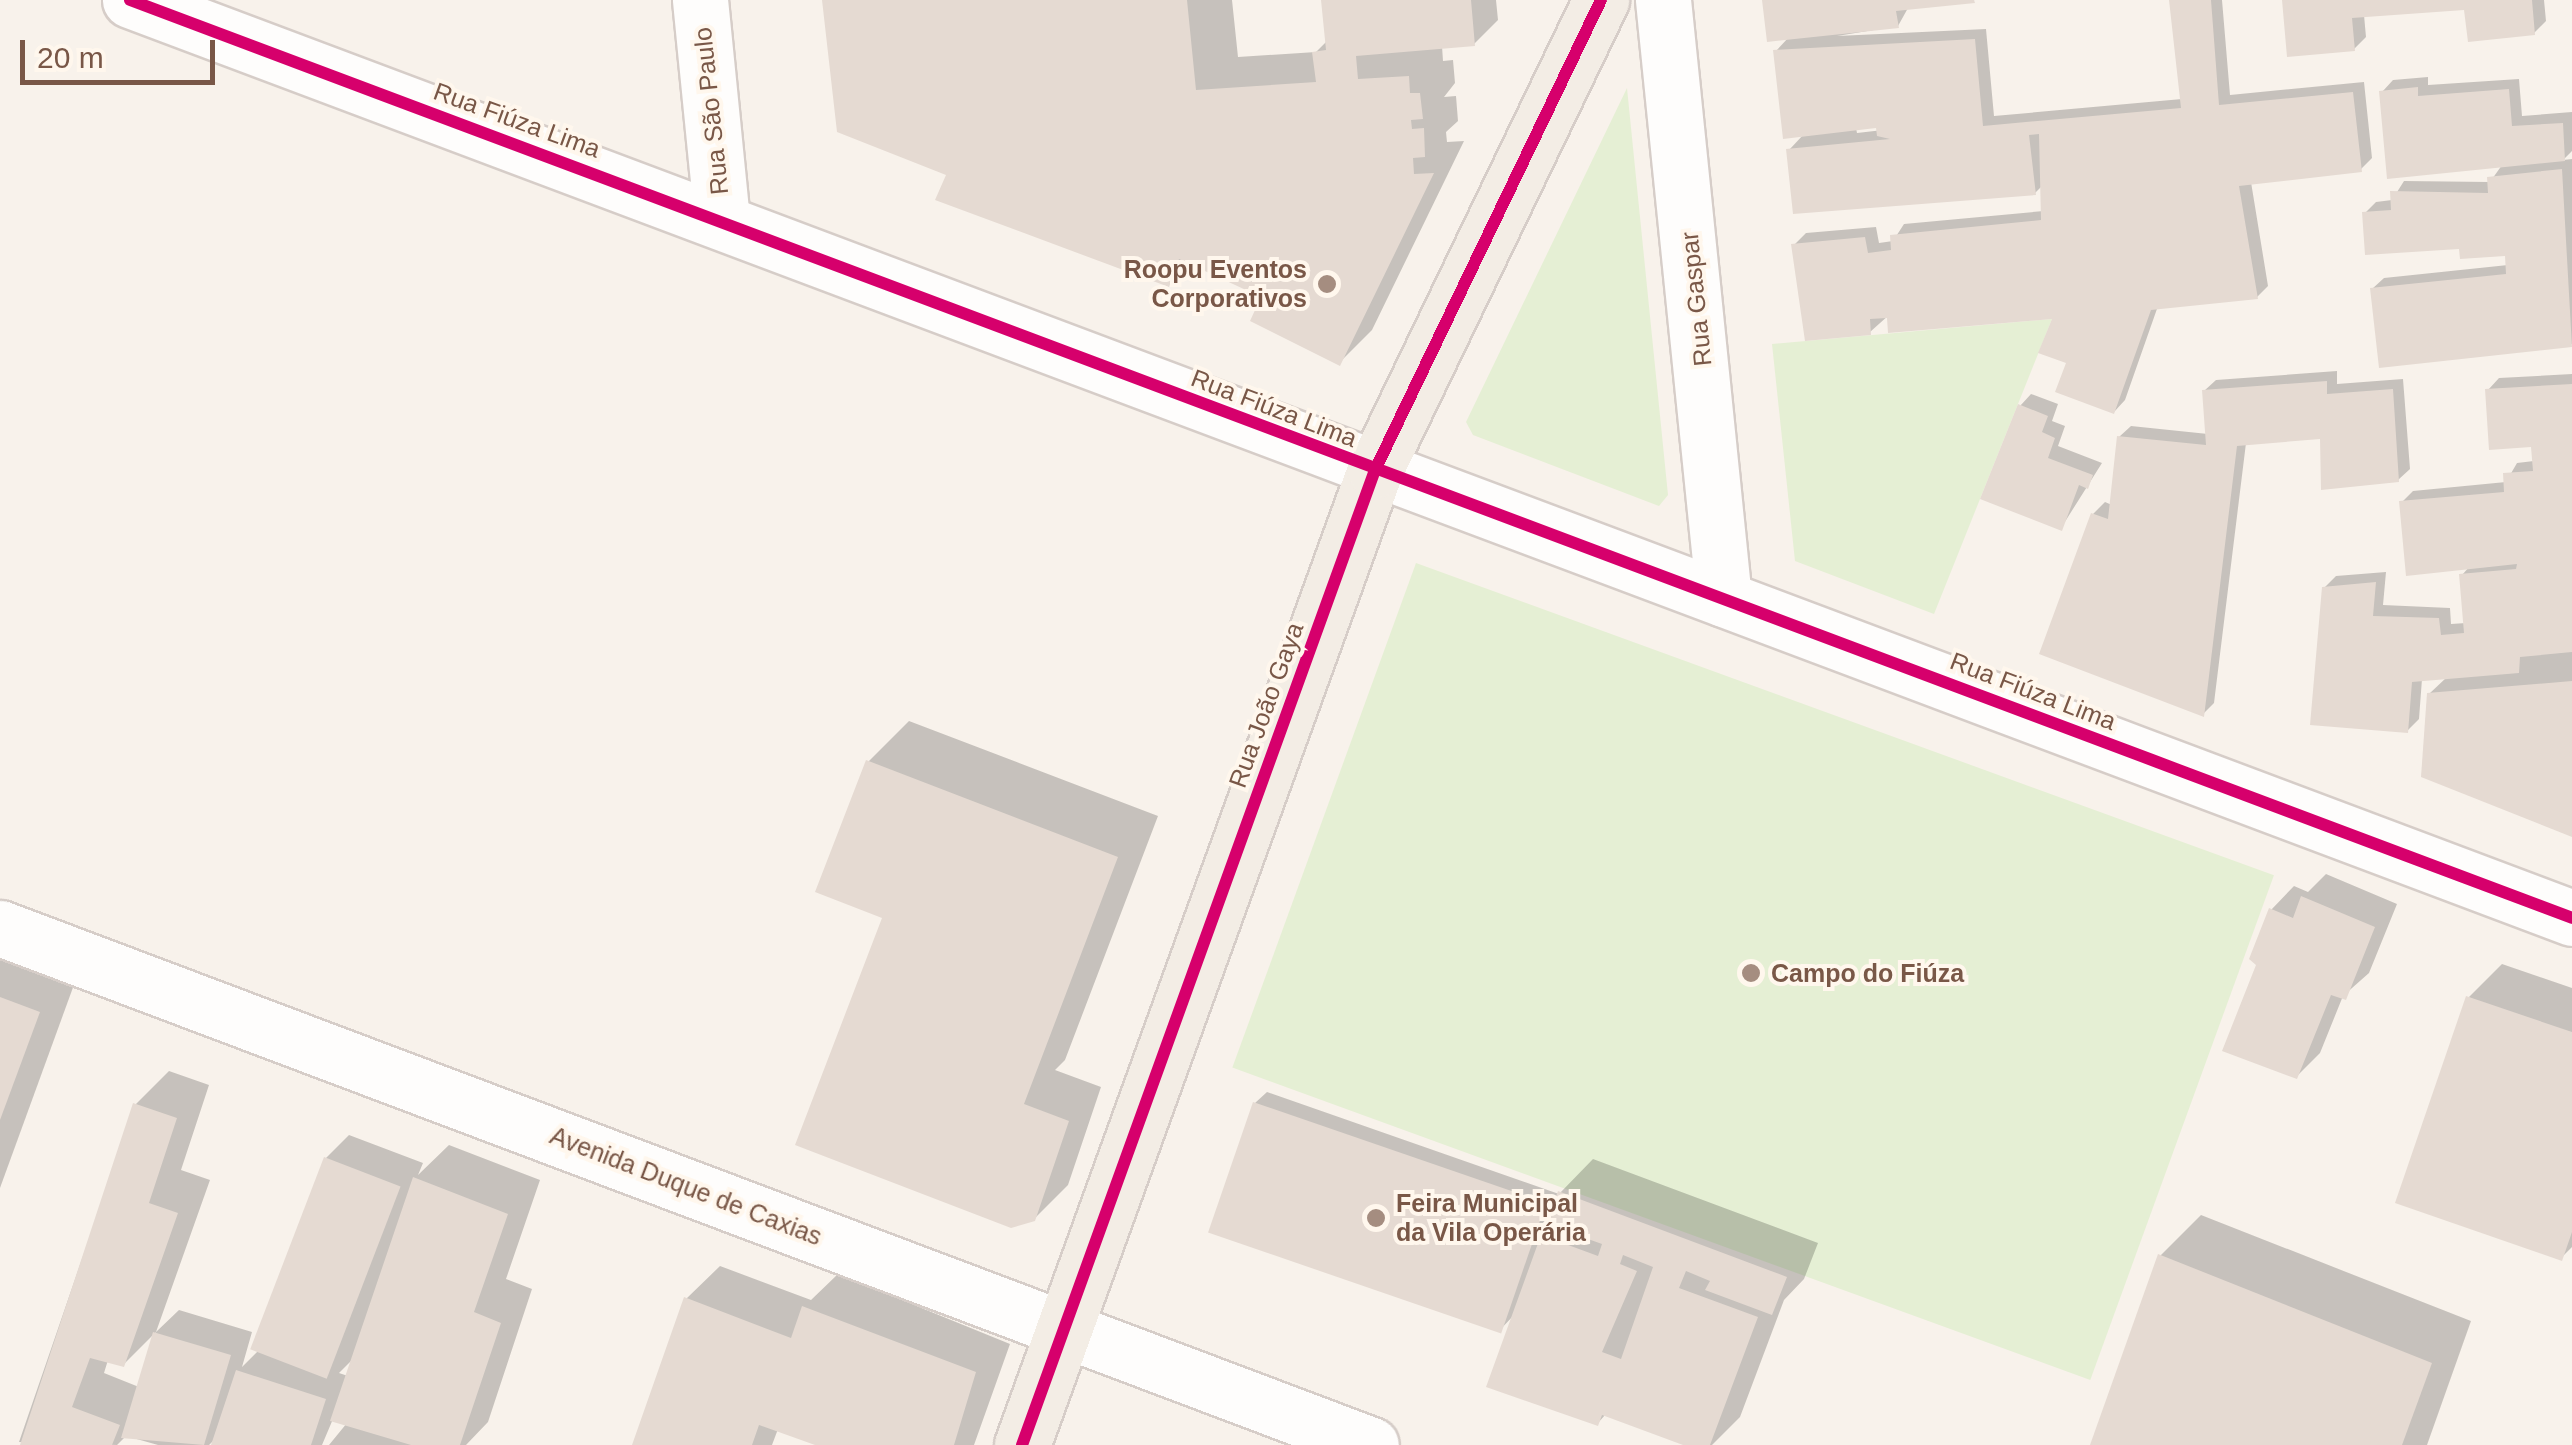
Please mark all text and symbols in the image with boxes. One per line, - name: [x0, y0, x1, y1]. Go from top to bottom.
- scale bar: [25, 20, 220, 82]
- street label: Rua São Paulo: [687, 26, 735, 196]
- text: 20 m: [37, 41, 104, 74]
- street label: Rua Fiúza Lima: [430, 76, 604, 164]
- street label: Rua Gaspar: [1674, 230, 1718, 368]
- place label: Roopu Eventos Corporativos: [1124, 255, 1307, 314]
- marker: Roopu Eventos Corporativos: [1316, 273, 1338, 295]
- street label: Rua Fiúza Lima: [1187, 363, 1361, 453]
- street label: Rua João Gaya: [1222, 618, 1310, 792]
- street label: Rua Fiúza Lima: [1946, 646, 2120, 736]
- place label: Campo do Fiúza: [1771, 958, 1964, 988]
- marker: Campo do Fiúza: [1740, 962, 1762, 984]
- street label: Avenida Duque de Caxias: [546, 1120, 826, 1252]
- place label: Feira Municipal da Vila Operária: [1396, 1189, 1586, 1248]
- marker: Feira Municipal da Vila Operária: [1365, 1207, 1387, 1229]

